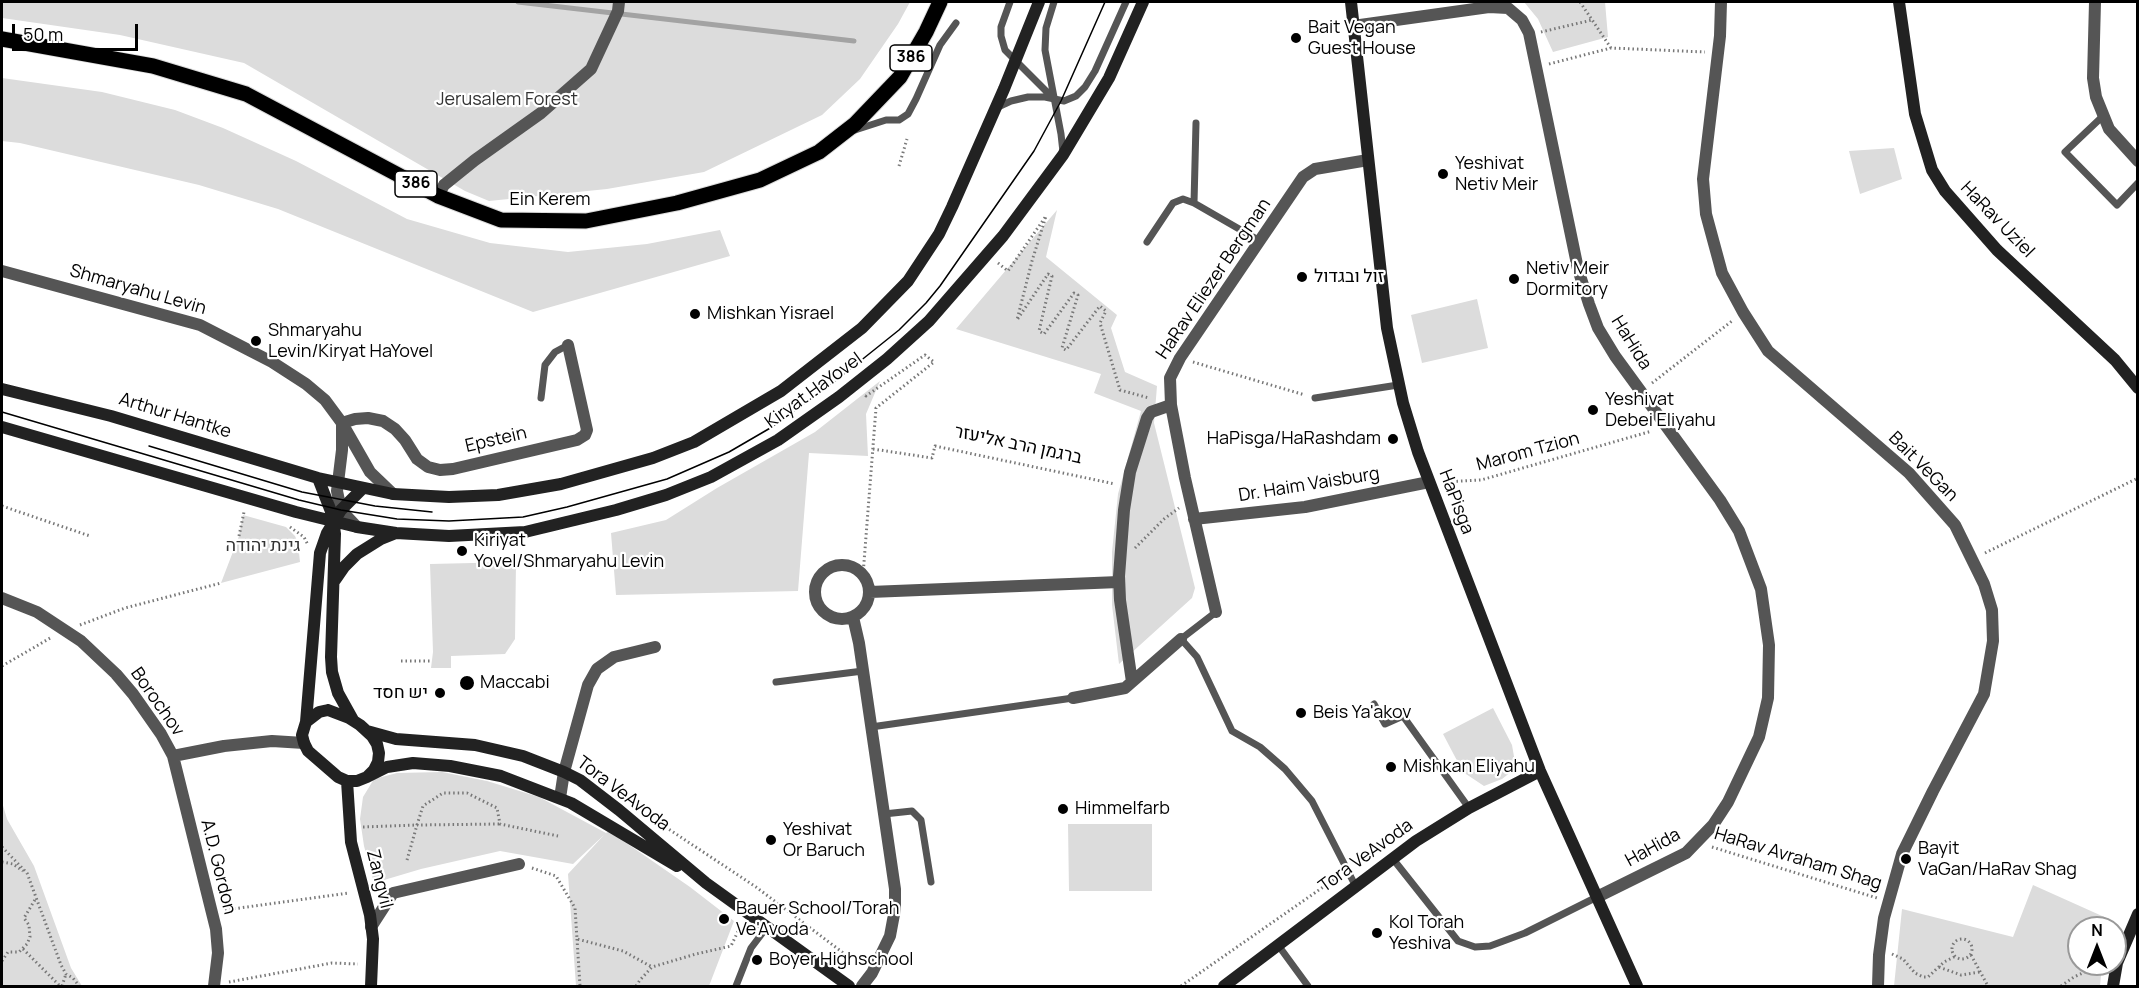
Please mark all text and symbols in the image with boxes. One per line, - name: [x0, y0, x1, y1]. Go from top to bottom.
- scale bar: [15, 12, 141, 50]
- place label: Bait Vegan Guest House: [1308, 17, 1416, 60]
- text: 50 m: [23, 22, 63, 46]
- marker: Bait Vegan Guest House: [1289, 31, 1303, 45]
- road number: 386: [890, 45, 932, 71]
- park label: Jerusalem Forest: [436, 89, 578, 111]
- place label: Yeshivat Netiv Meir: [1455, 153, 1538, 195]
- marker: Yeshivat Netiv Meir: [1436, 167, 1450, 181]
- road number: 386: [395, 171, 437, 197]
- street label: HaRav Uziel: [1955, 178, 2039, 262]
- street label: Ein Kerem: [509, 189, 591, 211]
- street label: HaRav Eliezer Bergman: [1152, 195, 1276, 363]
- place label: Netiv Meir Dormitory: [1526, 258, 1609, 300]
- street label: Shmaryahu Levin: [67, 260, 209, 320]
- place label: זול ובגדול: [1314, 266, 1384, 288]
- marker: זול ובגדול: [1295, 270, 1309, 284]
- marker: Netiv Meir Dormitory: [1507, 272, 1521, 286]
- place label: Mishkan Yisrael: [707, 303, 834, 325]
- marker: Mishkan Yisrael: [688, 307, 702, 321]
- street label: HaHida: [1606, 312, 1656, 374]
- place label: Shmaryahu Levin/Kiryat HaYovel: [268, 320, 433, 362]
- marker: Shmaryahu Levin/Kiryat HaYovel: [249, 334, 263, 348]
- street label: Kiryat HaYovel: [761, 349, 867, 433]
- street label: Arthur Hantke: [116, 389, 234, 443]
- place label: Yeshivat Debei Eliyahu: [1605, 389, 1716, 432]
- marker: Yeshivat Debei Eliyahu: [1586, 403, 1600, 417]
- street label: ברגמן הרב אליעזר: [952, 421, 1084, 469]
- street label: Epstein: [463, 422, 529, 458]
- place label: HaPisga/HaRashdam: [1207, 428, 1381, 450]
- street label: Marom Tzion: [1474, 428, 1582, 476]
- street label: Bait VeGan: [1884, 428, 1962, 506]
- marker: HaPisga/HaRashdam: [1386, 432, 1400, 446]
- street label: Dr. Haim Vaisburg: [1237, 463, 1381, 507]
- street label: HaPisga: [1434, 467, 1478, 537]
- place label: Kiriyat Yovel/Shmaryahu Levin: [474, 530, 664, 572]
- park label: גינת יהודה: [225, 535, 301, 557]
- marker: Kiriyat Yovel/Shmaryahu Levin: [455, 544, 469, 558]
- street label: Borochov: [126, 664, 188, 740]
- place label: Maccabi: [480, 672, 550, 694]
- marker: Maccabi: [458, 674, 476, 692]
- place label: יש חסד: [373, 682, 428, 704]
- marker: יש חסד: [433, 686, 447, 700]
- place label: Beis Ya'akov: [1313, 702, 1411, 724]
- marker: Beis Ya'akov: [1294, 706, 1308, 720]
- street label: Tora VeAvoda: [572, 752, 674, 836]
- place label: Mishkan Eliyahu: [1403, 756, 1535, 778]
- marker: Mishkan Eliyahu: [1384, 760, 1398, 774]
- place label: Himmelfarb: [1075, 798, 1170, 820]
- marker: Himmelfarb: [1056, 802, 1070, 816]
- street label: Tora VeAvoda: [1315, 815, 1417, 897]
- street label: A.D. Gordon: [196, 817, 240, 917]
- place label: Yeshivat Or Baruch: [783, 819, 865, 862]
- street label: HaRav Avraham Shag: [1712, 823, 1884, 895]
- street label: HaHida: [1622, 824, 1684, 872]
- marker: Yeshivat Or Baruch: [764, 833, 778, 847]
- place label: Bayit VaGan/HaRav Shag: [1918, 838, 2077, 880]
- street label: Zangvil: [361, 847, 397, 911]
- marker: Bayit VaGan/HaRav Shag: [1899, 852, 1913, 866]
- place label: Bauer School/Torah Ve'Avoda: [736, 898, 899, 940]
- marker: Bauer School/Torah Ve'Avoda: [717, 912, 731, 926]
- place label: Kol Torah Yeshiva: [1389, 912, 1464, 954]
- north arrow: [2067, 916, 2127, 976]
- text: N: [2091, 919, 2103, 941]
- marker: Kol Torah Yeshiva: [1370, 926, 1384, 940]
- place label: Boyer Highschool: [769, 949, 914, 971]
- marker: Boyer Highschool: [750, 953, 764, 967]

